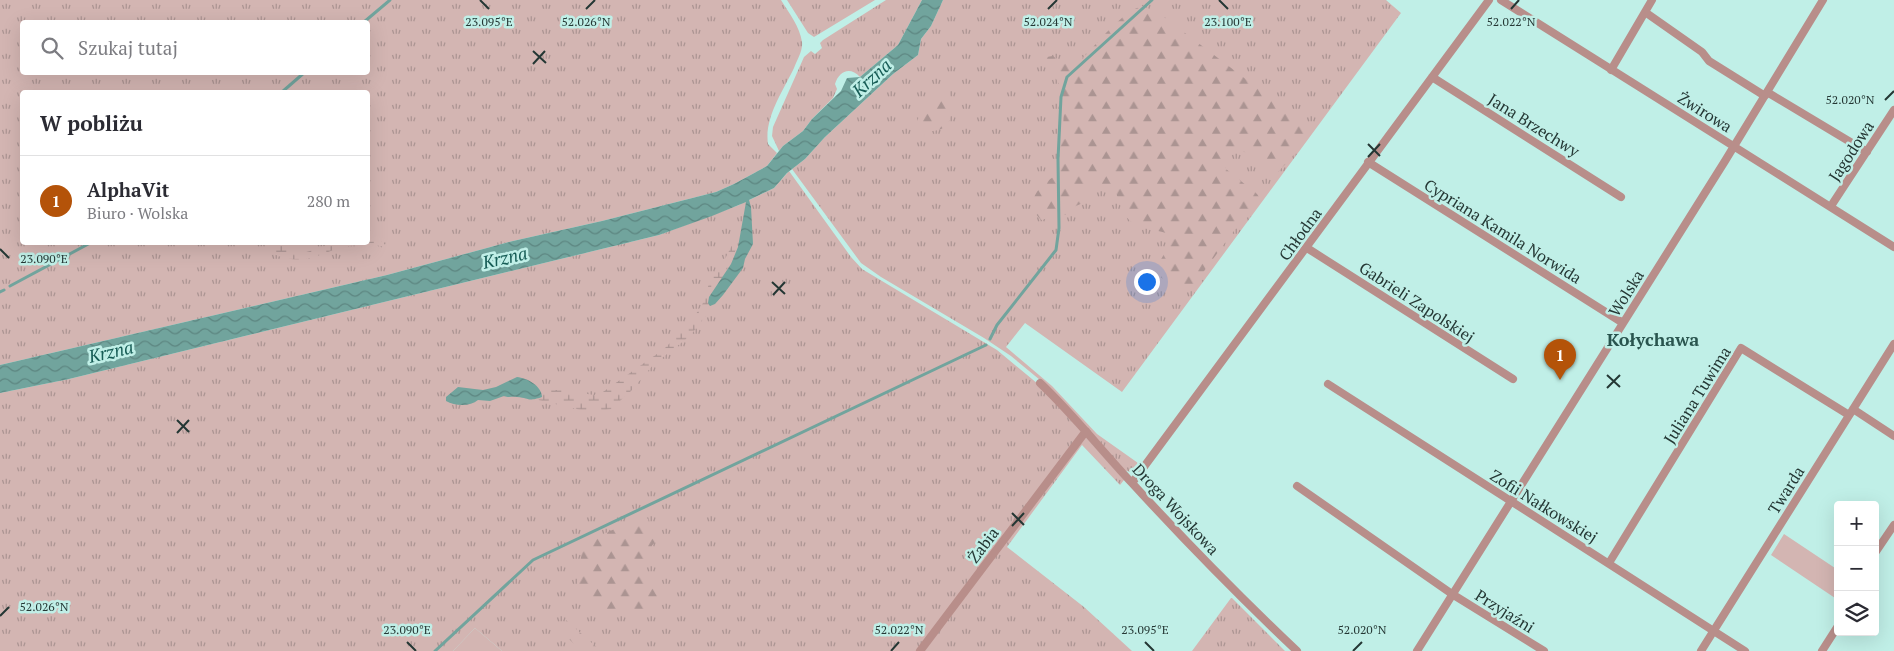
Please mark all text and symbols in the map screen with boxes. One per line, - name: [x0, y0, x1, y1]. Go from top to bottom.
- text: 23.095°E: [465, 14, 513, 29]
- text: 52.026°N: [561, 14, 611, 29]
- text: 52.024°N: [1023, 14, 1073, 29]
- text: 23.100°E: [1204, 14, 1252, 29]
- text: 52.022°N: [1486, 14, 1536, 29]
- search box: [20, 20, 370, 75]
- icon: search: [38, 34, 66, 62]
- text: Szukaj tutaj: [78, 35, 178, 60]
- water label: Krzna: [846, 53, 896, 102]
- street label: Żwirowa: [1674, 87, 1736, 137]
- street label: Jana Brzechwy: [1484, 88, 1585, 162]
- text: 52.020°N: [1825, 92, 1875, 107]
- text: W pobliżu: [40, 109, 143, 137]
- street label: Jagodowa: [1823, 116, 1879, 186]
- street label: Cypriana Kamila Norwida: [1420, 174, 1586, 288]
- text: AlphaVit: [87, 177, 169, 202]
- text: 1: [51, 190, 61, 212]
- text: 280 m: [307, 190, 350, 212]
- text: Biuro · Wolska: [87, 202, 188, 224]
- street label: Chłodna: [1273, 203, 1327, 265]
- water label: Krzna: [479, 240, 530, 274]
- text: 23.090°E: [20, 251, 68, 266]
- street label: Gabrieli Zapolskiej: [1355, 256, 1479, 348]
- street label: Wolska: [1603, 266, 1649, 320]
- your location: [1134, 269, 1160, 295]
- district label: Kołychawa: [1607, 327, 1699, 351]
- water label: Krzna: [85, 334, 136, 368]
- pin: 1: [1544, 339, 1576, 380]
- street label: Juliana Tuwima: [1658, 342, 1736, 448]
- street label: Droga Wojskowa: [1128, 459, 1224, 559]
- street label: Twarda: [1763, 462, 1809, 518]
- street label: Zofii Nałkowskiej: [1486, 464, 1602, 548]
- map controls: [1834, 501, 1879, 636]
- button: +: [1834, 501, 1879, 546]
- street label: Żabia: [962, 523, 1004, 567]
- button: −: [1834, 546, 1879, 591]
- street label: Przyjaźni: [1471, 584, 1539, 638]
- button: layers: [1834, 591, 1879, 636]
- text: 52.026°N: [19, 599, 69, 614]
- text: 23.090°E: [383, 622, 431, 637]
- text: 52.022°N: [874, 622, 924, 637]
- text: 23.095°E: [1121, 622, 1169, 637]
- text: 52.020°N: [1337, 622, 1387, 637]

